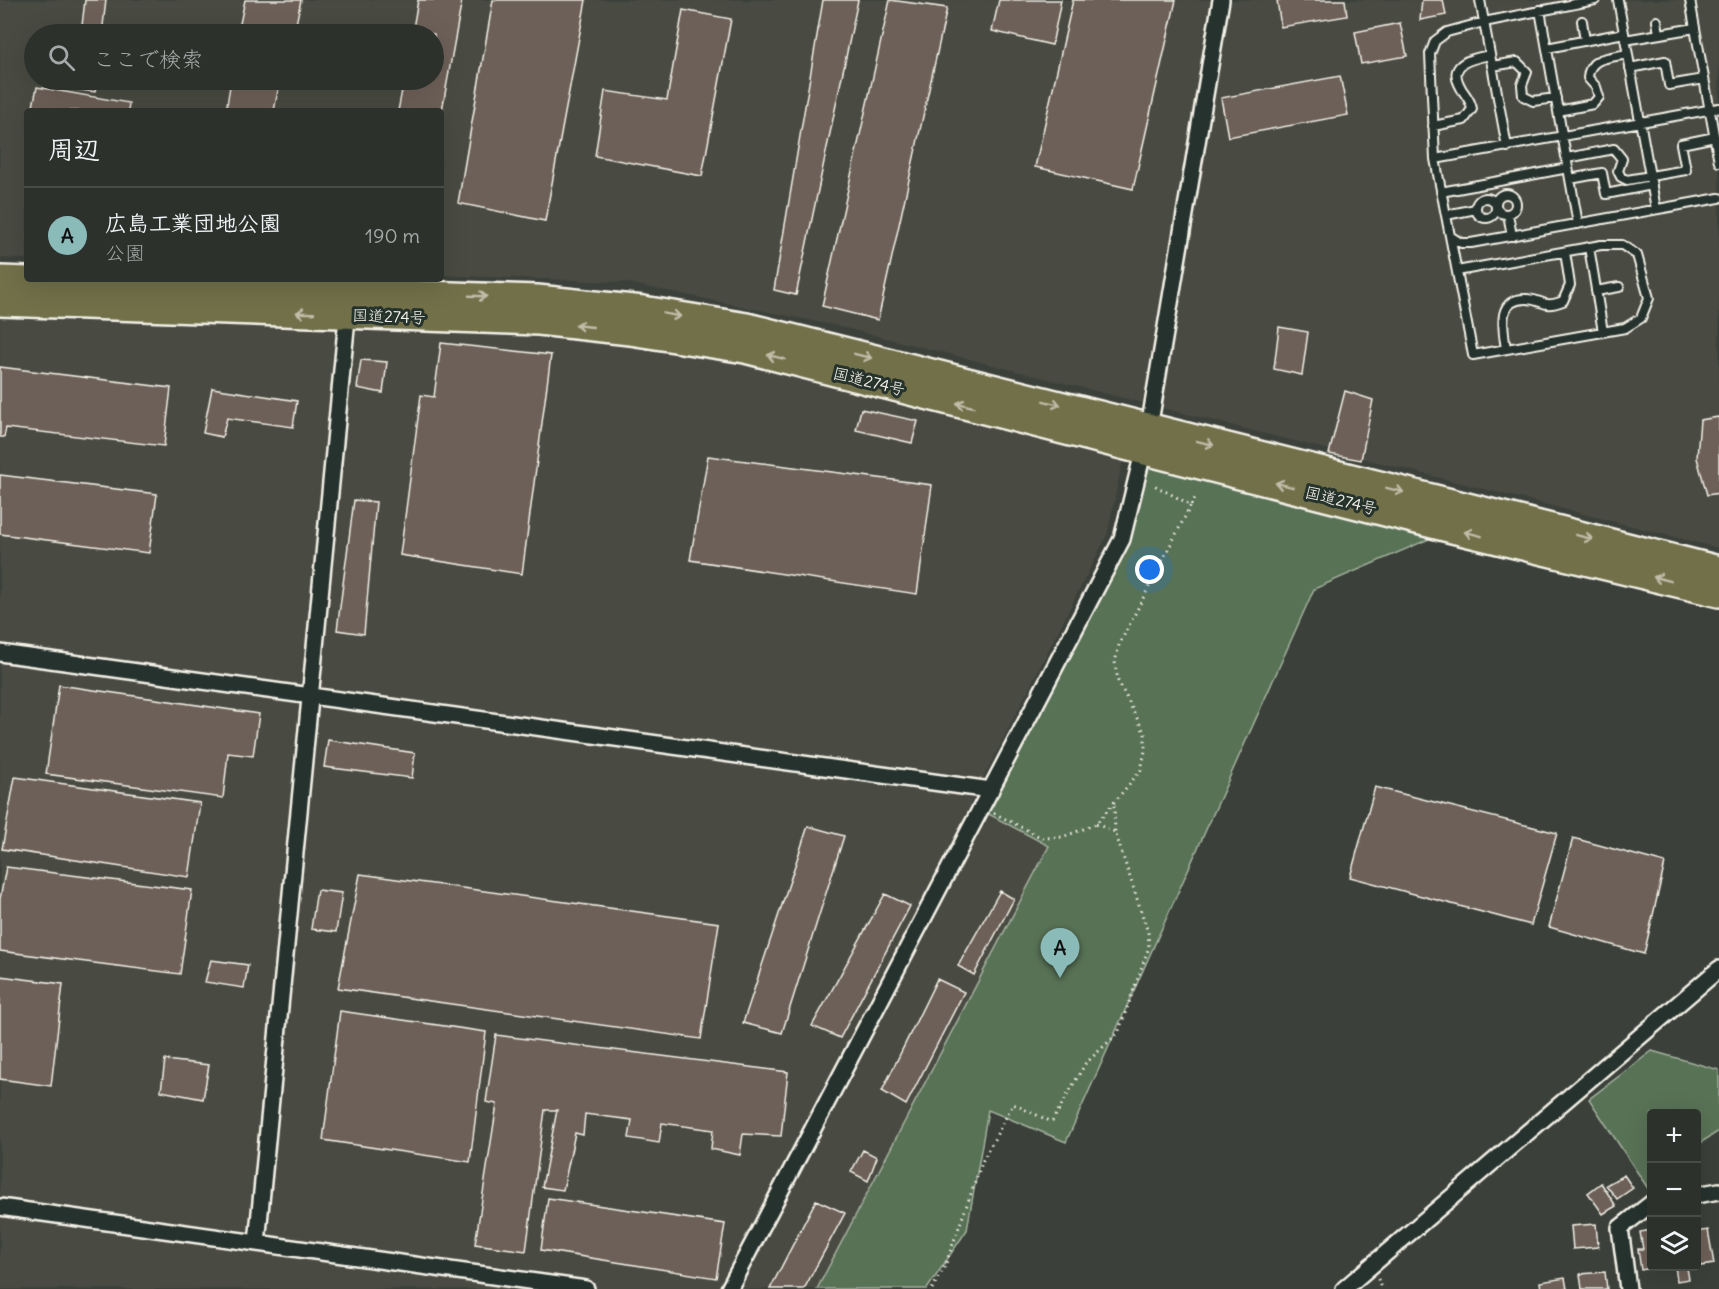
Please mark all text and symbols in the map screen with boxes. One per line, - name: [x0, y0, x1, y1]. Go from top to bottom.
- search box: [24, 24, 444, 90]
- icon: search: [45, 41, 78, 74]
- text: ここで検索: [93, 45, 203, 73]
- text: 周辺: [48, 133, 100, 166]
- text: 広島工業団地公園: [105, 209, 281, 237]
- text: A: [61, 223, 74, 248]
- text: 190 m: [365, 223, 420, 248]
- text: 公園: [105, 240, 145, 265]
- one-way arrow: [468, 291, 488, 302]
- street label: 国道274号: [352, 305, 426, 327]
- one-way arrow: [296, 307, 316, 318]
- one-way arrow: [662, 309, 682, 320]
- one-way arrow: [574, 320, 594, 331]
- one-way arrow: [767, 351, 786, 362]
- one-way arrow: [853, 351, 872, 363]
- street label: 国道274号: [831, 362, 907, 400]
- one-way arrow: [1042, 397, 1061, 409]
- one-way arrow: [956, 399, 975, 410]
- one-way arrow: [1196, 437, 1215, 449]
- one-way arrow: [1274, 479, 1293, 491]
- street label: 国道274号: [1303, 481, 1379, 519]
- one-way arrow: [1385, 484, 1404, 496]
- one-way arrow: [1463, 527, 1482, 539]
- one-way arrow: [1574, 531, 1593, 543]
- your location: [1135, 555, 1164, 584]
- one-way arrow: [1653, 573, 1672, 585]
- pin: A: [1040, 928, 1080, 978]
- map controls: [1647, 1109, 1701, 1271]
- button: +: [1647, 1109, 1701, 1163]
- button: −: [1647, 1163, 1701, 1217]
- button: layers: [1647, 1217, 1701, 1271]

